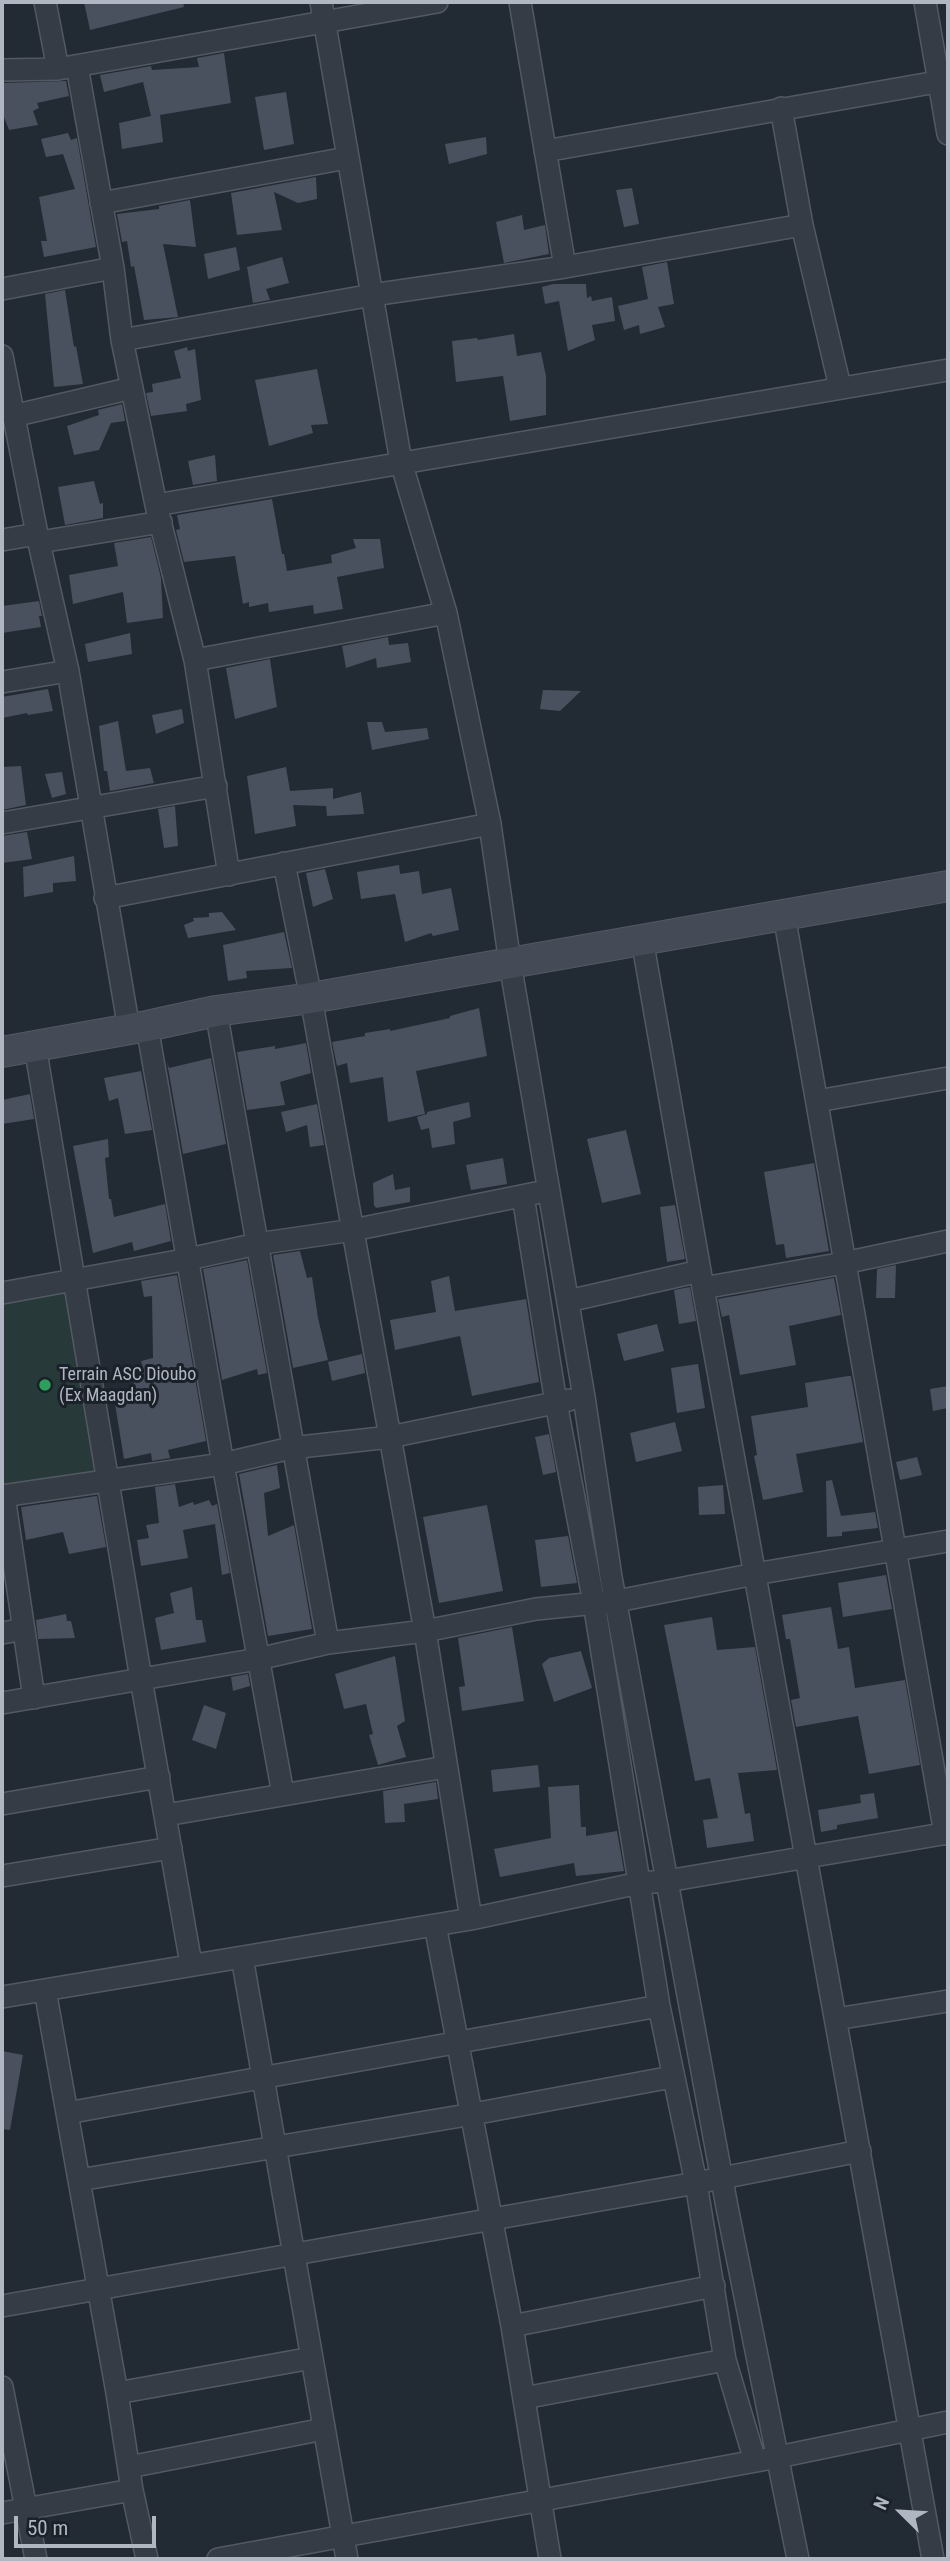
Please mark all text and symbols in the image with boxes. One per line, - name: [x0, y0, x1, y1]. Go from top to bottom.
- place label: Terrain ASC Dioubo (Ex Maagdan): [59, 1364, 196, 1406]
- marker: Terrain ASC Dioubo (Ex Maagdan): [37, 1377, 53, 1393]
- north arrow: [866, 2477, 936, 2547]
- text: N: [868, 2493, 894, 2513]
- scale bar: [18, 2502, 159, 2546]
- text: 50 m: [27, 2516, 68, 2540]

